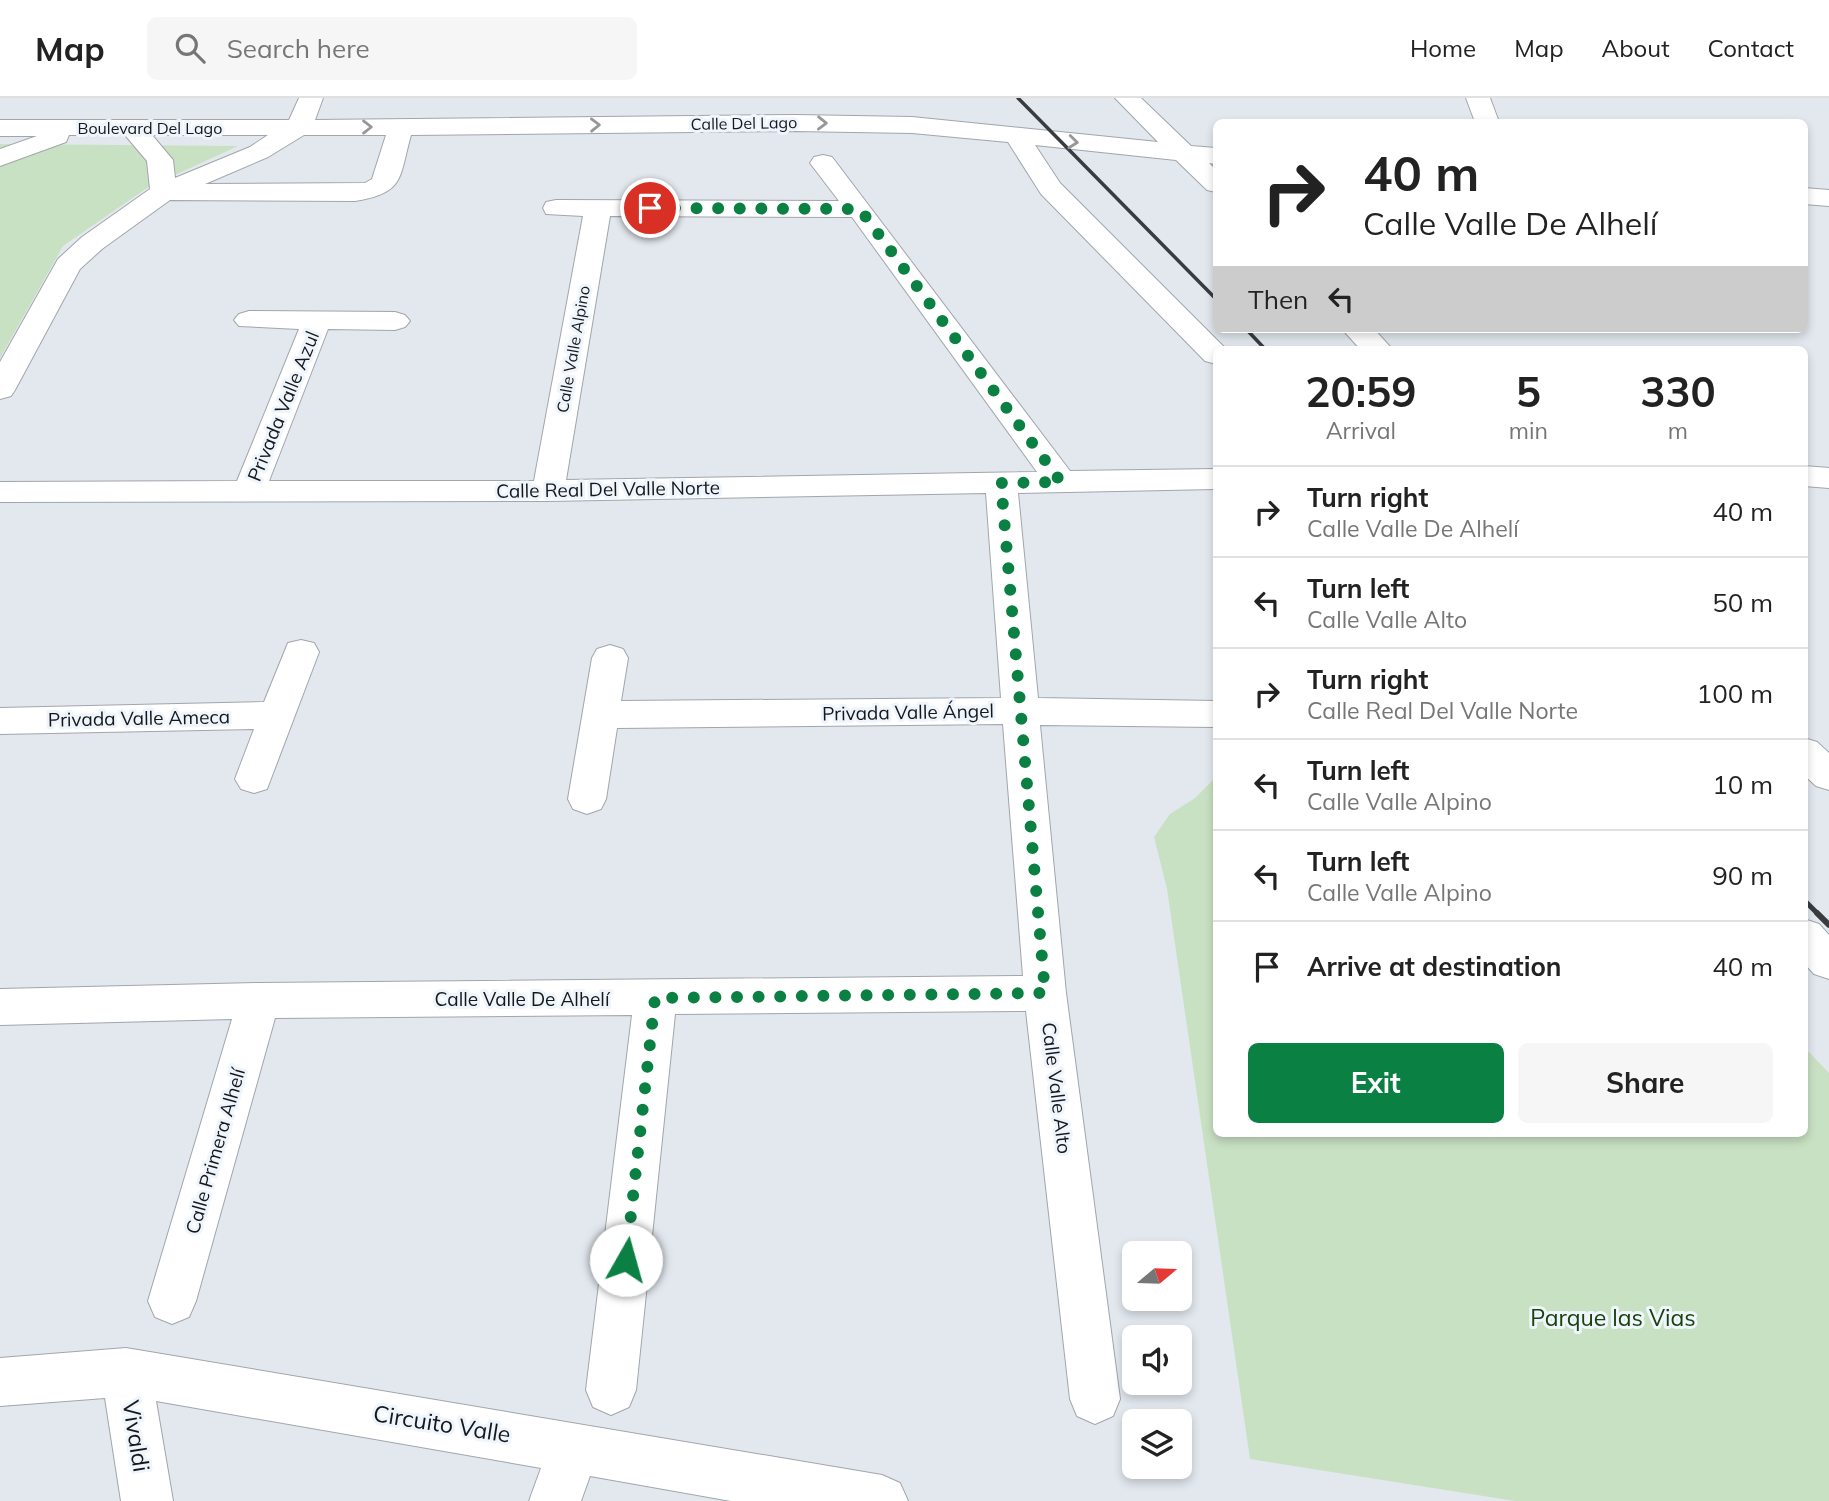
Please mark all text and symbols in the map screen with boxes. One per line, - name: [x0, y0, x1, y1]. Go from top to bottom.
- search box: [147, 17, 637, 80]
- text: Map: [35, 28, 105, 69]
- icon: search: [171, 29, 209, 67]
- text: Search here: [227, 32, 370, 65]
- text: Home: [1410, 33, 1476, 63]
- text: Map: [1514, 33, 1564, 63]
- text: About: [1602, 33, 1670, 63]
- text: Contact: [1708, 33, 1794, 63]
- street label: Calle Del Lago: [691, 112, 797, 134]
- one-way arrow: [817, 115, 828, 131]
- one-way arrow: [590, 117, 601, 133]
- street label: Boulevard Del Lago: [78, 118, 222, 138]
- one-way arrow: [363, 119, 373, 135]
- one-way arrow: [1067, 134, 1079, 149]
- text: 40 m: [1363, 142, 1479, 203]
- icon: right: [1248, 147, 1339, 238]
- pin: [620, 178, 680, 238]
- icon: arrive: [631, 189, 669, 227]
- text: Calle Valle De Alhelí: [1363, 203, 1657, 243]
- icon: left: [1322, 280, 1360, 318]
- text: Then: [1248, 283, 1308, 316]
- street label: Calle Valle Alpino: [552, 284, 594, 414]
- street label: Privada Valle Azul: [242, 327, 324, 485]
- text: 20:59: [1305, 365, 1416, 418]
- text: 5: [1516, 365, 1541, 418]
- text: 330: [1640, 365, 1716, 418]
- text: Arrival: [1326, 416, 1396, 445]
- text: min: [1509, 416, 1548, 445]
- text: m: [1668, 416, 1688, 445]
- street label: Calle Real Del Valle Norte: [496, 475, 720, 503]
- text: Turn right: [1307, 481, 1428, 514]
- icon: right: [1248, 493, 1286, 531]
- text: 40 m: [1712, 495, 1773, 528]
- text: Calle Valle De Alhelí: [1307, 514, 1519, 543]
- text: Turn left: [1307, 572, 1409, 605]
- icon: left: [1248, 584, 1286, 622]
- text: 50 m: [1712, 586, 1773, 619]
- text: Calle Valle Alto: [1307, 605, 1467, 634]
- text: Turn right: [1307, 663, 1428, 696]
- icon: right: [1248, 675, 1286, 713]
- text: 100 m: [1697, 677, 1773, 710]
- text: Calle Real Del Valle Norte: [1307, 696, 1578, 725]
- street label: Privada Valle Ángel: [822, 699, 994, 725]
- street label: Privada Valle Ameca: [48, 704, 230, 732]
- text: Turn left: [1307, 754, 1409, 787]
- icon: left: [1248, 766, 1286, 804]
- text: 10 m: [1712, 768, 1773, 801]
- text: Calle Valle Alpino: [1307, 787, 1492, 816]
- text: Turn left: [1307, 845, 1409, 878]
- icon: left: [1248, 857, 1286, 895]
- text: 90 m: [1712, 859, 1773, 892]
- text: Calle Valle Alpino: [1307, 878, 1492, 907]
- icon: arrive: [1248, 948, 1286, 986]
- text: Arrive at destination: [1307, 950, 1562, 983]
- text: 40 m: [1712, 950, 1773, 983]
- street label: Calle Valle De Alhelí: [435, 987, 611, 1011]
- street label: Calle Valle Alto: [1037, 1021, 1077, 1155]
- button: Exit: [1248, 1043, 1504, 1123]
- button: Share: [1518, 1043, 1773, 1123]
- street label: Calle Primera Alhelí: [180, 1064, 251, 1237]
- position arrow: [589, 1223, 663, 1297]
- north arrow: [1122, 1241, 1192, 1311]
- map controls: [1122, 1241, 1192, 1479]
- park label: Parque las Vias: [1530, 1303, 1696, 1332]
- button: sound: [1122, 1325, 1192, 1395]
- street label: Vivaldi: [117, 1398, 156, 1474]
- street label: Circuito Valle: [371, 1398, 513, 1449]
- button: layers: [1122, 1409, 1192, 1479]

